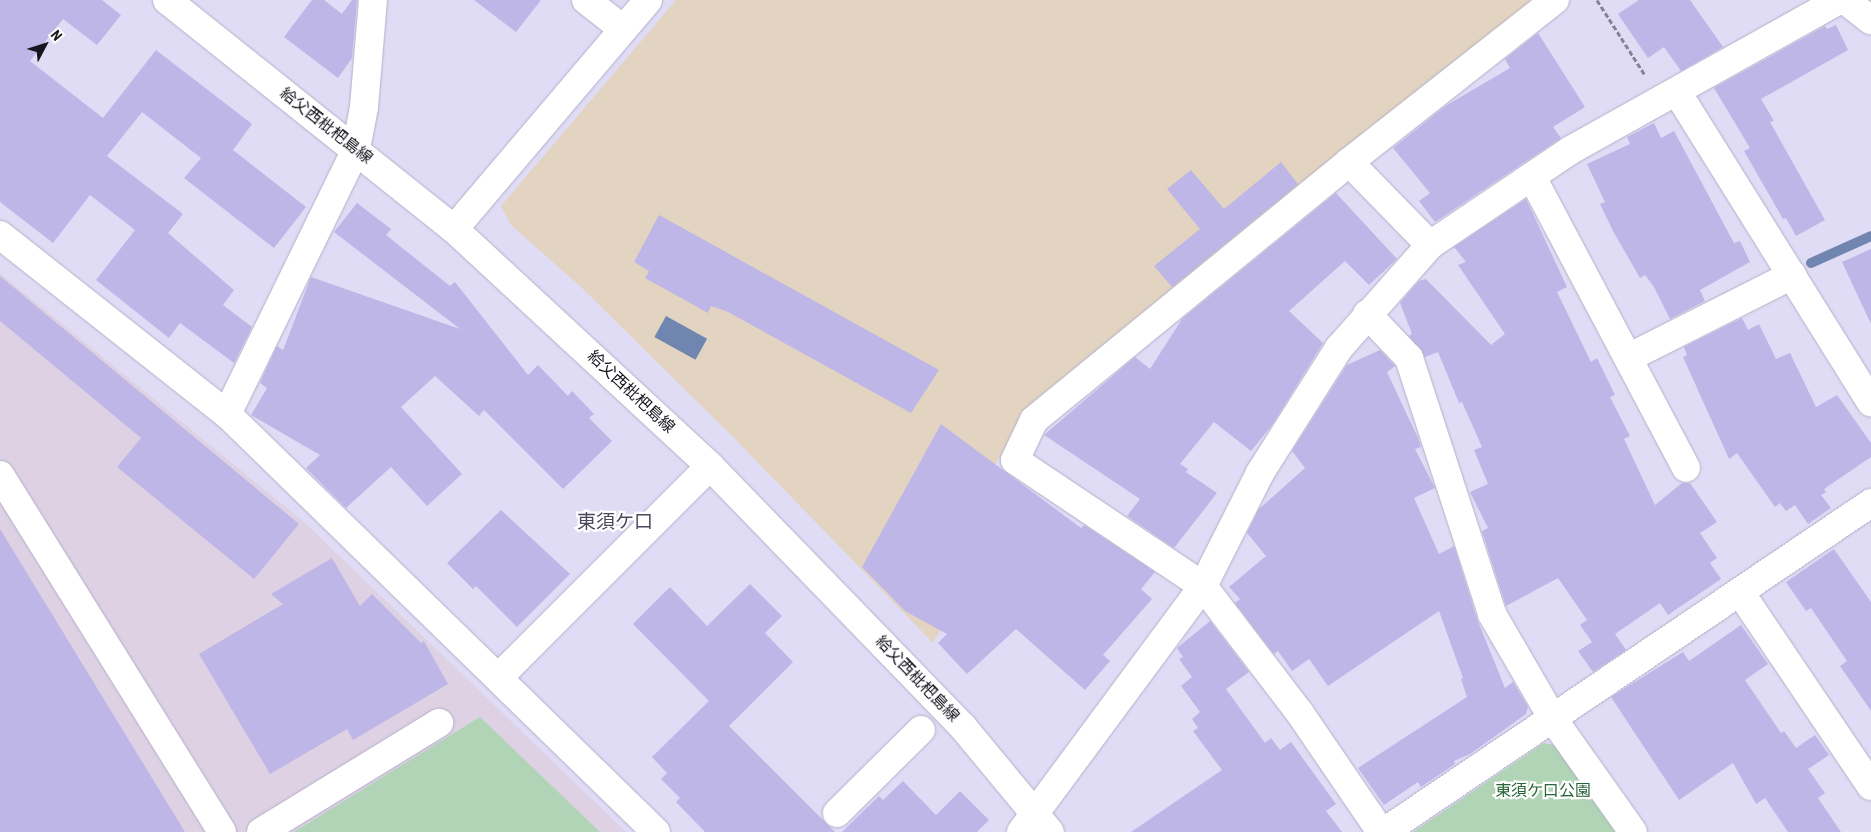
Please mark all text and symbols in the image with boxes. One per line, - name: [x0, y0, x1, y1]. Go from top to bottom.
- north arrow: [20, 20, 70, 70]
- text: N: [48, 27, 65, 44]
- street label: 給父西枇杷島線: [276, 84, 376, 168]
- street label: 給父西枇杷島線: [583, 347, 679, 437]
- district label: 東須ケ口: [577, 511, 653, 533]
- street label: 給父西枇杷島線: [871, 632, 963, 726]
- park label: 東須ケ口公園: [1495, 781, 1591, 801]

